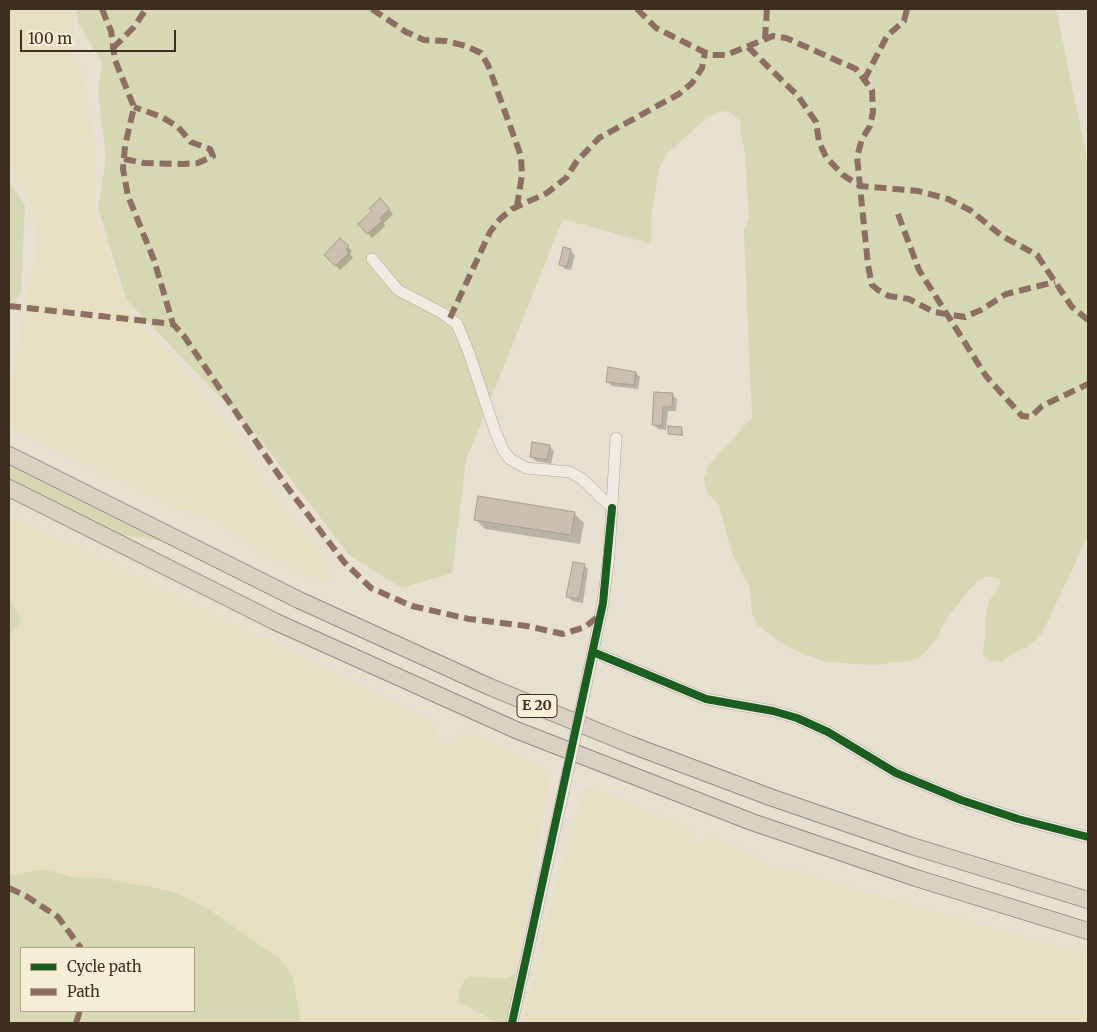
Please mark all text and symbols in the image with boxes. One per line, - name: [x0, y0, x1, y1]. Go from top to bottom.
- scale bar: [22, 20, 179, 52]
- text: 100 m: [28, 29, 72, 48]
- road number: E 20: [517, 694, 557, 718]
- legend: [20, 947, 195, 1012]
- text: Cycle path: [67, 957, 142, 976]
- text: Path: [67, 982, 100, 1001]

